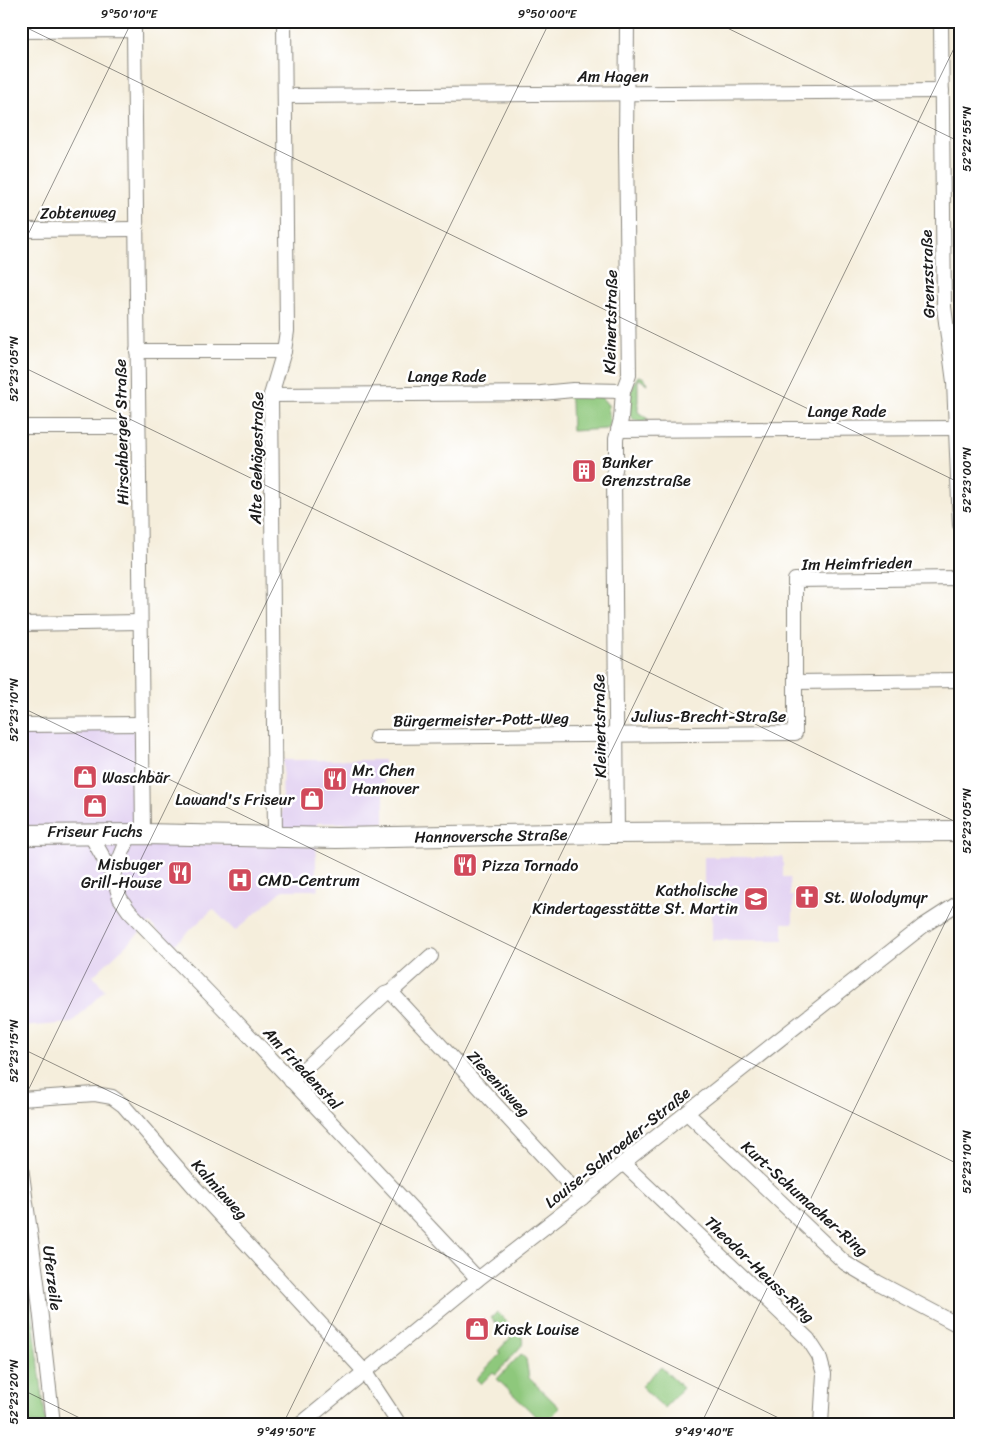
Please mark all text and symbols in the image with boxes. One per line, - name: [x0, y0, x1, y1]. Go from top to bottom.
- text: 9°50'10"E: [101, 3, 158, 25]
- text: 9°50'00"E: [518, 3, 578, 25]
- street label: Am Hagen: [576, 62, 649, 91]
- text: 52°22'55"N: [956, 105, 978, 172]
- street label: Zobtenweg: [40, 197, 116, 228]
- street label: Grenzstraße: [911, 229, 944, 319]
- street label: Kleinertstraße: [595, 270, 626, 374]
- text: 52°23'05"N: [3, 336, 25, 402]
- street label: Hirschberger Straße: [106, 359, 137, 505]
- street label: Lange Rade: [408, 362, 486, 391]
- street label: Alte Gehägestraße: [241, 392, 272, 526]
- street label: Lange Rade: [808, 397, 886, 426]
- text: 52°23'00"N: [956, 446, 978, 513]
- place label: Bunker Grenzstraße: [602, 448, 691, 495]
- building icon: Bunker Grenzstraße: [571, 458, 597, 484]
- street label: Im Heimfrieden: [800, 548, 913, 579]
- street label: Kleinertstraße: [584, 674, 615, 778]
- text: 52°23'10"N: [3, 678, 25, 742]
- street label: Julius-Brecht-Straße: [631, 702, 786, 731]
- street label: Bürgermeister-Pott-Weg: [393, 703, 569, 736]
- place label: Mr. Chen Hannover: [352, 756, 420, 803]
- place label: Waschbär: [102, 763, 171, 792]
- shop icon: Waschbär: [72, 764, 98, 790]
- restaurant icon: Mr. Chen Hannover: [322, 766, 348, 792]
- place label: Lawand's Friseur: [175, 785, 295, 814]
- shop icon: Lawand's Friseur: [299, 786, 325, 812]
- text: 52°23'05"N: [956, 788, 978, 854]
- shop icon: Friseur Fuchs: [82, 793, 108, 819]
- place label: Friseur Fuchs: [48, 817, 143, 846]
- street label: Hannoversche Straße: [414, 820, 568, 852]
- place label: Misbuger Grill-House: [81, 850, 163, 897]
- place label: Pizza Tornado: [482, 851, 578, 880]
- restaurant icon: Pizza Tornado: [452, 852, 478, 878]
- restaurant icon: Misbuger Grill-House: [167, 860, 193, 886]
- place label: CMD-Centrum: [258, 866, 360, 895]
- hospital icon: CMD-Centrum: [227, 867, 253, 893]
- place label: Katholische Kindertagesstätte St. Martin: [532, 876, 738, 923]
- place label: St. Wolodymyr: [824, 883, 929, 912]
- church icon: St. Wolodymyr: [794, 884, 820, 910]
- school or university icon: Katholische Kindertagesstätte St. Martin: [743, 886, 769, 912]
- text: 52°23'15"N: [3, 1019, 25, 1083]
- street label: Am Friedenstal: [255, 1019, 350, 1117]
- street label: Ziesenisweg: [460, 1043, 538, 1124]
- street label: Louise-Schroeder-Straße: [538, 1079, 697, 1216]
- text: 52°23'10"N: [956, 1130, 978, 1194]
- street label: Kurt-Schumacher-Ring: [734, 1133, 875, 1264]
- street label: Kalmiaweg: [184, 1152, 255, 1227]
- street label: Theodor-Heuss-Ring: [697, 1209, 822, 1330]
- street label: Uferzeile: [34, 1244, 71, 1312]
- place label: Kiosk Louise: [494, 1315, 579, 1344]
- shop icon: Kiosk Louise: [464, 1316, 490, 1342]
- text: 52°23'20"N: [3, 1359, 25, 1425]
- text: 9°49'50"E: [257, 1421, 317, 1443]
- text: 9°49'40"E: [675, 1421, 735, 1443]

